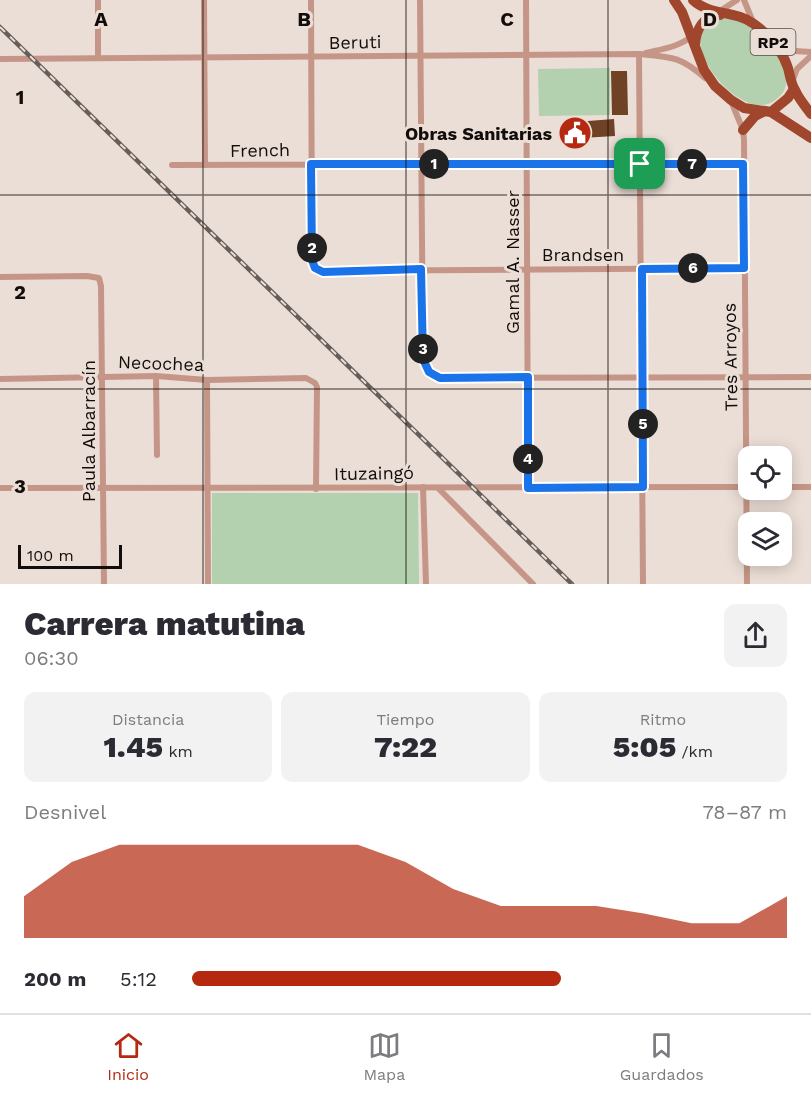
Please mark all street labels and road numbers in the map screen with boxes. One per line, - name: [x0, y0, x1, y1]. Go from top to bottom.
- road number: RP2: [750, 29, 796, 55]
- street label: Beruti: [328, 31, 382, 53]
- street label: French: [230, 139, 290, 161]
- street label: Gamal A. Nasser: [502, 190, 523, 334]
- street label: Brandsen: [542, 244, 624, 265]
- street label: Tres Arroyos: [719, 303, 741, 411]
- street label: Necochea: [118, 351, 204, 375]
- street label: Paula Albarracín: [78, 360, 99, 502]
- street label: Ituzaingó: [334, 462, 414, 484]

